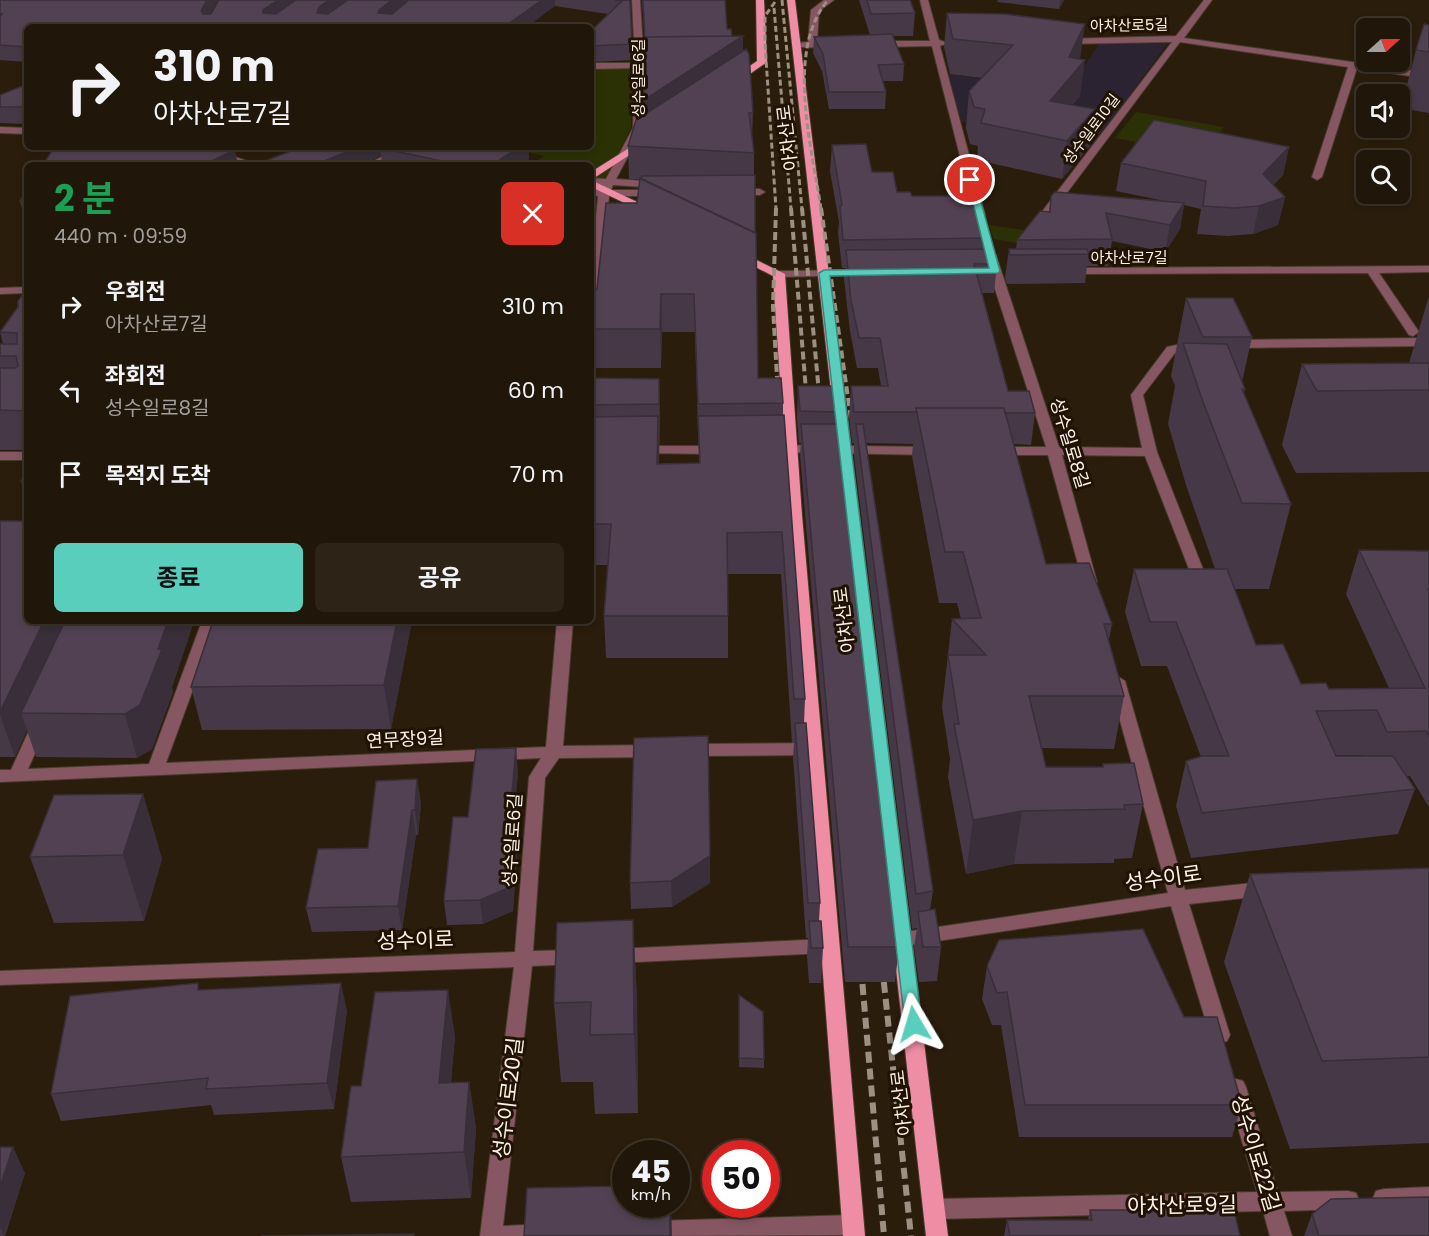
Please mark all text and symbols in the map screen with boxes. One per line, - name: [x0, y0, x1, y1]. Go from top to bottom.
- street label: 아차산로5길: [1090, 14, 1168, 36]
- north arrow: [1356, 18, 1410, 72]
- map controls: [1356, 18, 1410, 204]
- text: 310 m: [153, 37, 275, 96]
- street label: 성수일로6길: [628, 39, 649, 117]
- icon: right: [54, 48, 132, 126]
- button: sound: [1356, 84, 1410, 138]
- street label: 성수일로10길: [1058, 89, 1124, 169]
- text: 아차산로7길: [153, 95, 292, 132]
- street label: 아차산로: [771, 104, 803, 172]
- button: search: [1356, 150, 1410, 204]
- pin: [944, 154, 995, 205]
- icon: arrive: [953, 163, 986, 196]
- text: 2 분: [54, 173, 115, 224]
- button: close: [501, 182, 564, 245]
- text: 440 m · 09:59: [54, 222, 187, 250]
- street label: 아차산로7길: [1090, 247, 1168, 268]
- text: 우회전: [105, 276, 166, 307]
- icon: right: [54, 290, 87, 323]
- text: 310 m: [502, 291, 564, 322]
- text: 아차산로7길: [105, 310, 208, 338]
- text: 좌회전: [105, 360, 166, 391]
- icon: left: [54, 374, 87, 407]
- text: 60 m: [508, 375, 564, 406]
- text: 성수일로8길: [105, 394, 210, 422]
- street label: 성수일로8길: [1044, 394, 1096, 492]
- icon: arrive: [54, 458, 87, 491]
- text: 70 m: [510, 459, 564, 490]
- text: 목적지 도착: [105, 460, 211, 491]
- button: 종료: [54, 543, 303, 612]
- button: 공유: [315, 543, 564, 612]
- street label: 아차산로: [828, 586, 860, 654]
- street label: 연무장9길: [366, 724, 444, 754]
- street label: 성수일로6길: [496, 792, 528, 888]
- street label: 성수이로: [1123, 858, 1203, 898]
- street label: 성수이로: [376, 924, 454, 956]
- position arrow: [882, 992, 946, 1056]
- street label: 성수이로20길: [486, 1036, 530, 1160]
- street label: 아차산로: [885, 1069, 917, 1137]
- street label: 성수이로22길: [1224, 1091, 1288, 1215]
- speed limit sign: 50: [702, 1140, 780, 1218]
- text: 45: [631, 1150, 671, 1193]
- text: km/h: [631, 1184, 671, 1205]
- street label: 아차산로9길: [1127, 1190, 1237, 1220]

